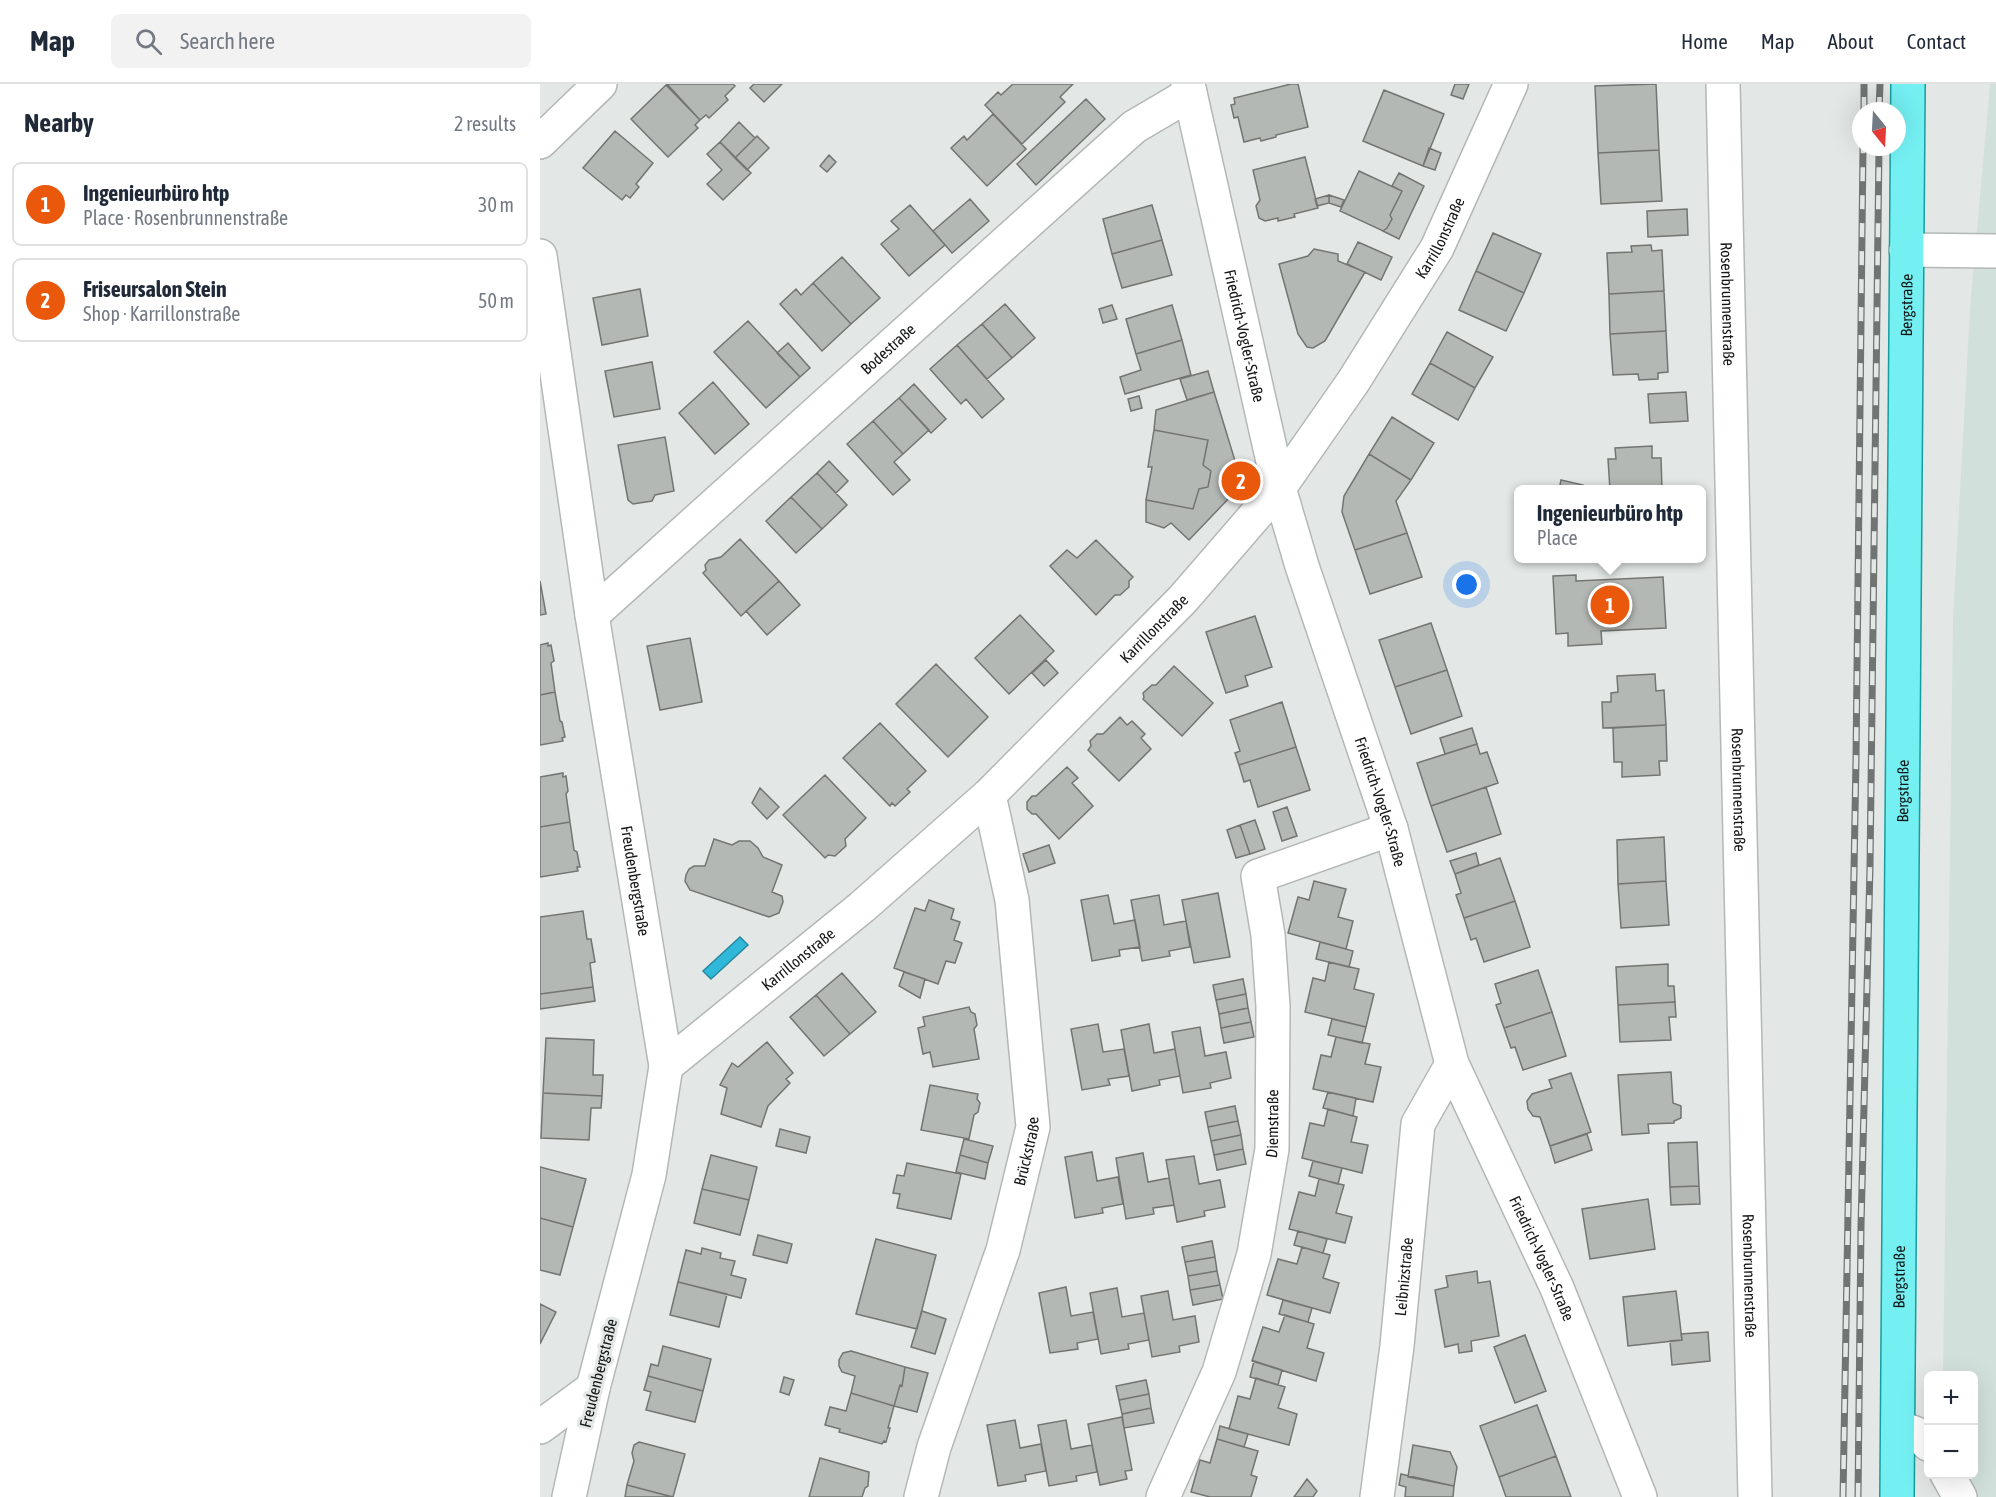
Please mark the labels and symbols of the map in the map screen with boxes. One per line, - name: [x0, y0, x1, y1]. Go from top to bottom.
- north arrow: [1852, 102, 1906, 156]
- street label: Karrillonstraße: [1411, 194, 1468, 282]
- street label: Rosenbrunnenstraße: [1718, 242, 1738, 366]
- street label: Friedrich-Vogler-Straße: [1221, 268, 1268, 404]
- street label: Bergstraße: [1897, 274, 1916, 337]
- street label: Bodestraße: [857, 320, 919, 378]
- pin: 2: [1222, 458, 1260, 504]
- your location: [1452, 570, 1481, 599]
- pin: 1: [1590, 582, 1630, 628]
- street label: Karrillonstraße: [1116, 591, 1191, 666]
- street label: Rosenbrunnenstraße: [1729, 728, 1749, 852]
- street label: Friedrich-Vogler-Straße: [1351, 734, 1409, 869]
- street label: Bergstraße: [1893, 759, 1912, 823]
- street label: Freudenbergstraße: [618, 824, 653, 937]
- street label: Karrillonstraße: [758, 924, 838, 994]
- street label: Diemstraße: [1262, 1089, 1281, 1159]
- street label: Brückstraße: [1010, 1116, 1042, 1187]
- street label: Friedrich-Vogler-Straße: [1506, 1193, 1578, 1323]
- street label: Rosenbrunnenstraße: [1740, 1214, 1760, 1338]
- street label: Leibnizstraße: [1391, 1237, 1416, 1317]
- street label: Bergstraße: [1889, 1245, 1909, 1309]
- street label: Freudenbergstraße: [576, 1317, 621, 1429]

